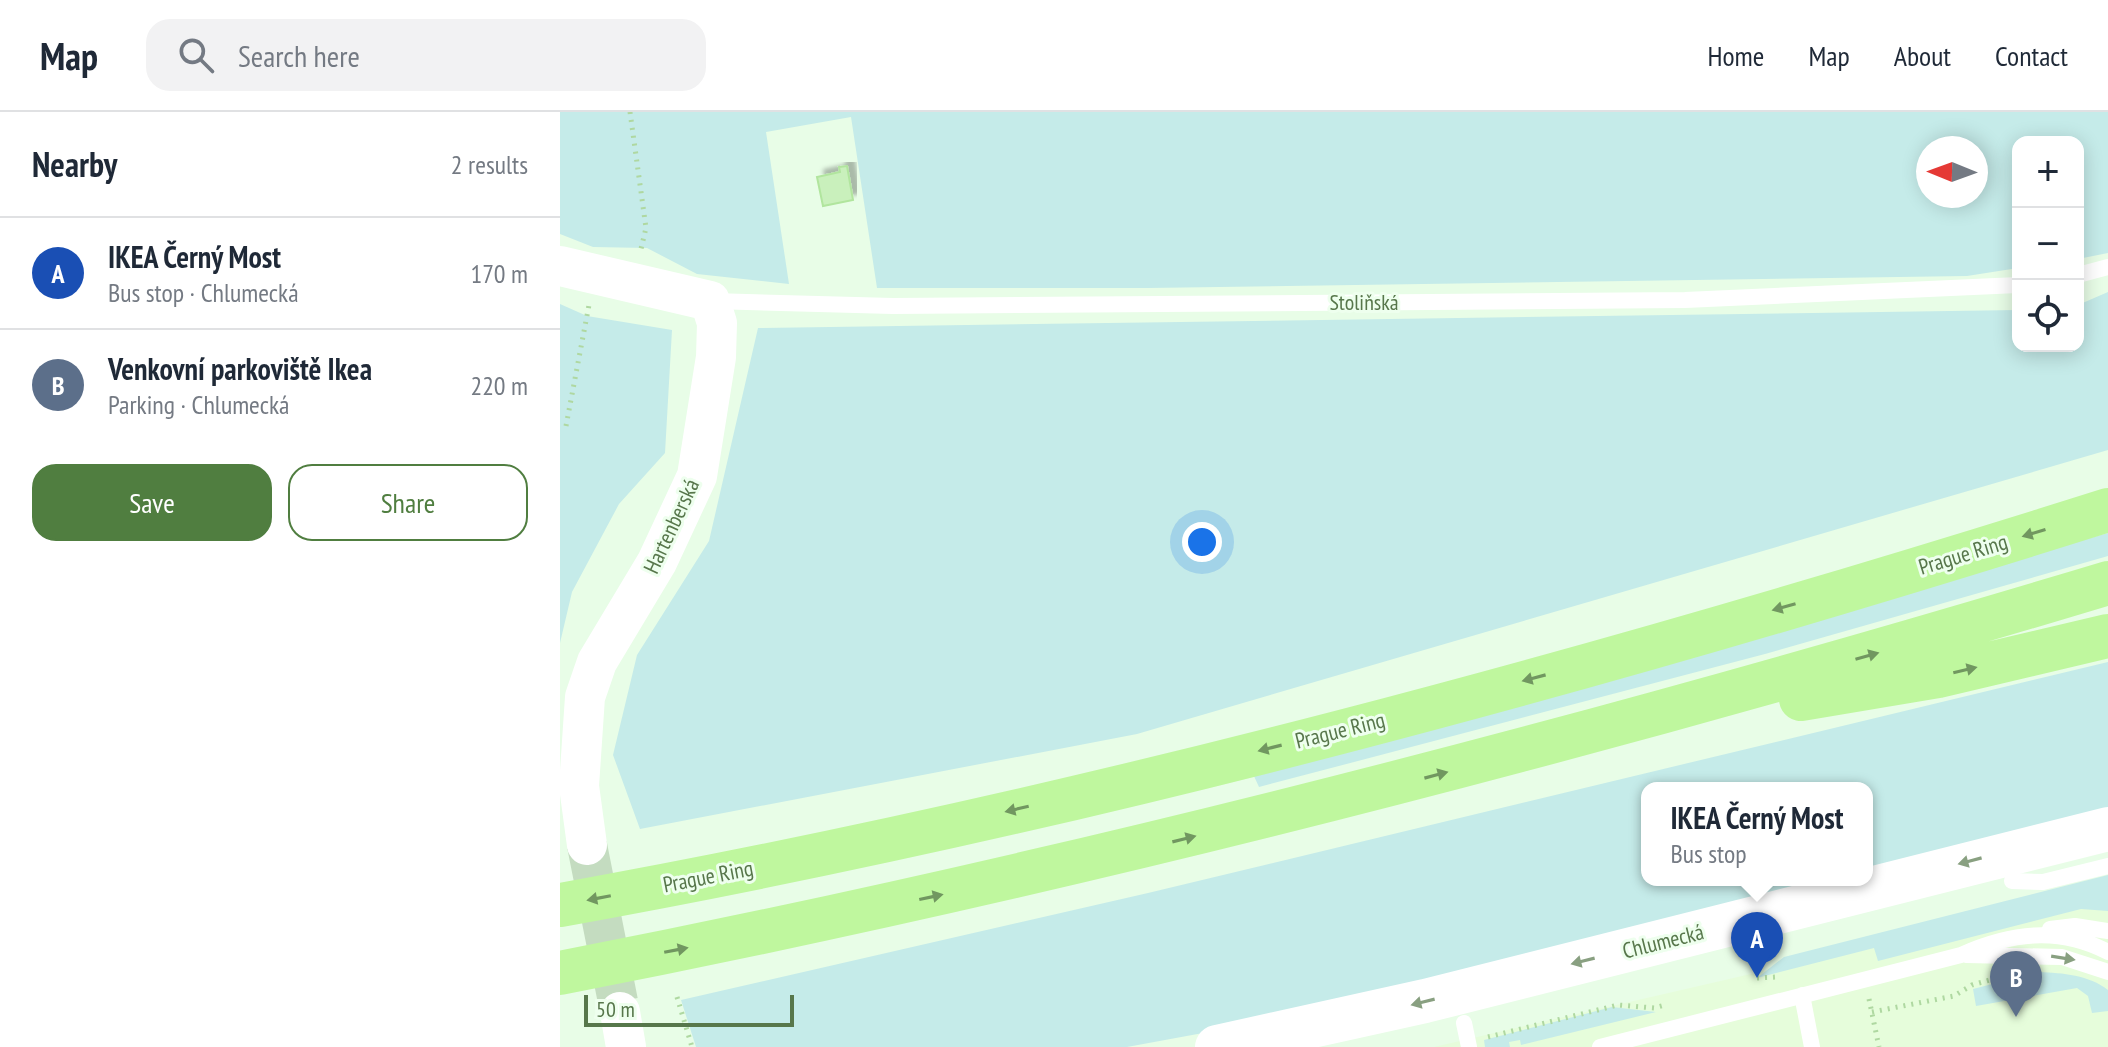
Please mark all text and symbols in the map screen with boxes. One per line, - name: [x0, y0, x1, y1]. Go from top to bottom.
- search box: [146, 19, 706, 91]
- text: Map: [40, 31, 98, 80]
- icon: search: [174, 33, 218, 77]
- text: Search here: [238, 36, 360, 75]
- text: Home: [1708, 37, 1764, 74]
- text: Map: [1808, 37, 1850, 74]
- text: About: [1894, 37, 1951, 74]
- text: Contact: [1995, 37, 2068, 74]
- north arrow: [1916, 136, 1988, 208]
- map controls: [2012, 136, 2084, 352]
- button: +: [2012, 136, 2084, 208]
- text: Nearby: [32, 142, 117, 186]
- text: 2 results: [451, 148, 528, 181]
- button: −: [2012, 208, 2084, 280]
- text: IKEA Černý Most: [108, 237, 281, 276]
- text: A: [51, 257, 65, 290]
- text: 170 m: [470, 257, 528, 290]
- text: Bus stop · Chlumecká: [108, 276, 299, 309]
- button: locate: [2012, 280, 2084, 352]
- street label: Stoliňská: [1329, 288, 1399, 316]
- text: Venkovní parkoviště Ikea: [108, 349, 372, 388]
- text: B: [52, 369, 64, 402]
- text: 220 m: [470, 369, 528, 402]
- text: Parking · Chlumecká: [108, 388, 289, 421]
- button: Save: [32, 464, 272, 541]
- button: Share: [288, 464, 528, 541]
- street label: Hartenberská: [637, 474, 705, 578]
- your location: [1182, 522, 1222, 562]
- street label: Prague Ring: [1915, 527, 2011, 581]
- one-way arrow: [2021, 527, 2045, 540]
- one-way arrow: [1772, 601, 1796, 614]
- one-way arrow: [1854, 649, 1879, 661]
- one-way arrow: [1953, 663, 1978, 676]
- one-way arrow: [1522, 672, 1546, 685]
- street label: Prague Ring: [1292, 705, 1388, 755]
- one-way arrow: [1257, 742, 1282, 754]
- one-way arrow: [1424, 768, 1449, 780]
- popup: [1641, 782, 1873, 886]
- text: IKEA Černý Most: [1670, 798, 1844, 837]
- one-way arrow: [1005, 803, 1030, 816]
- one-way arrow: [1172, 832, 1197, 844]
- text: Bus stop: [1670, 837, 1747, 870]
- street label: Prague Ring: [660, 854, 756, 898]
- one-way arrow: [1957, 856, 1982, 868]
- one-way arrow: [918, 890, 943, 903]
- one-way arrow: [586, 892, 611, 904]
- pin: A: [1731, 912, 1783, 978]
- street label: Chlumecká: [1619, 917, 1707, 965]
- one-way arrow: [664, 944, 689, 956]
- pin: B: [1990, 951, 2042, 1017]
- one-way arrow: [2051, 952, 2076, 965]
- one-way arrow: [1570, 956, 1595, 968]
- scale bar: [584, 991, 794, 1027]
- text: 50 m: [596, 995, 635, 1023]
- one-way arrow: [1411, 996, 1436, 1008]

